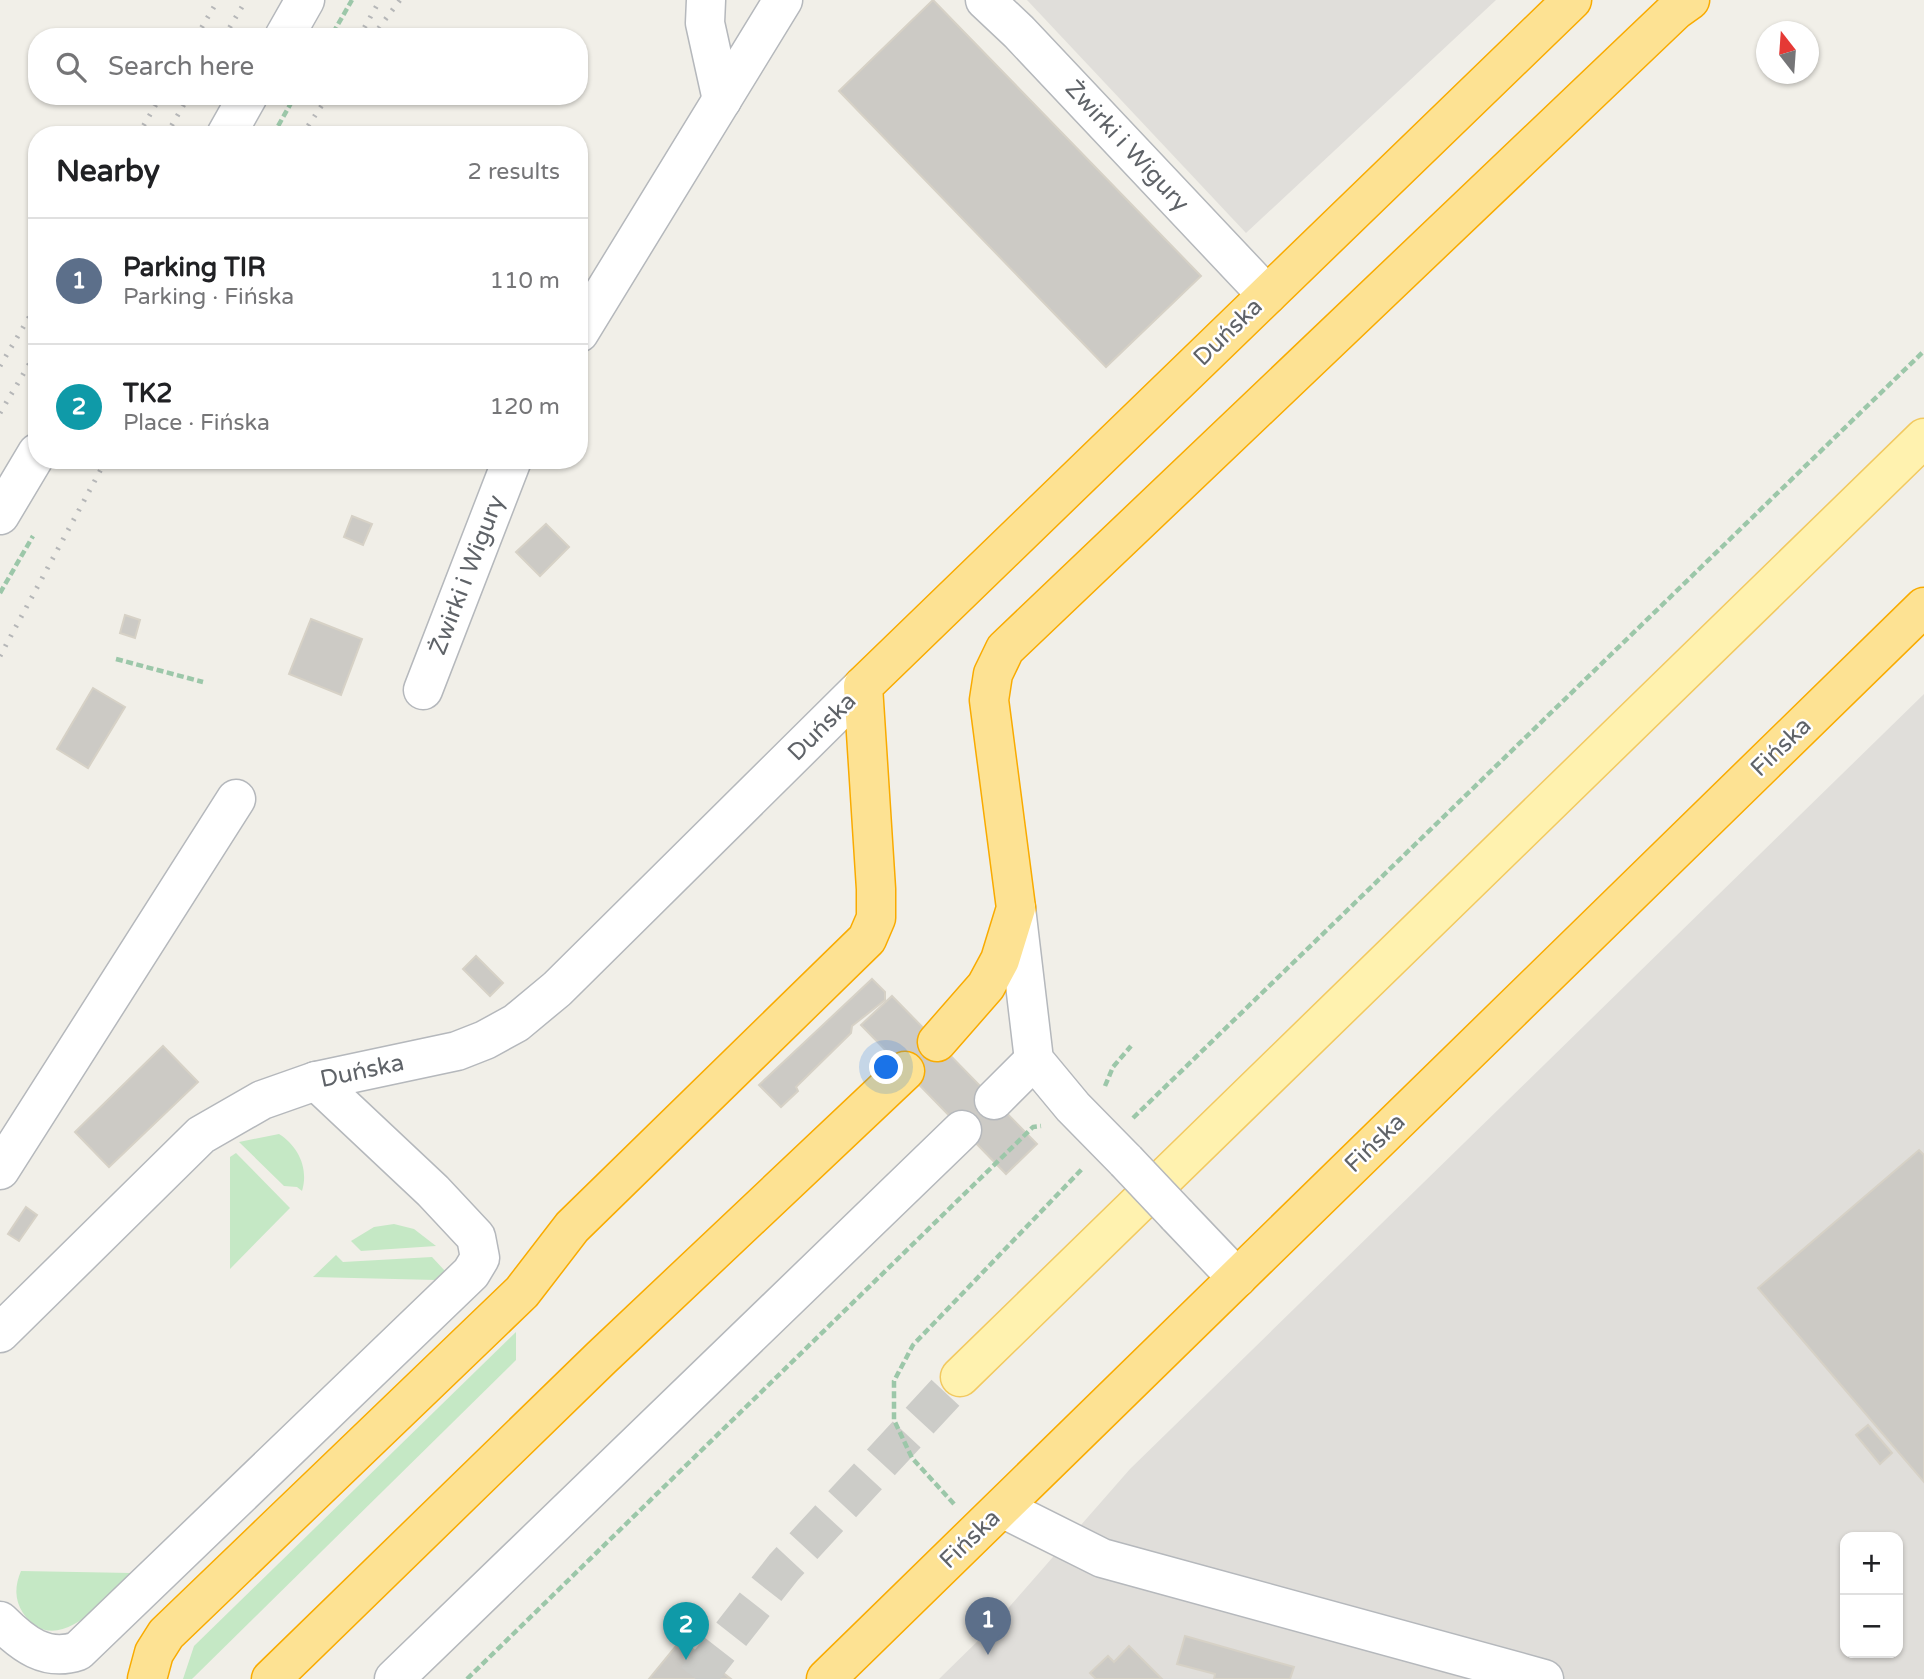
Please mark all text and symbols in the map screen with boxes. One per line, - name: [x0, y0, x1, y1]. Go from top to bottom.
- north arrow: [1756, 21, 1819, 84]
- search box: [28, 28, 588, 105]
- icon: search: [52, 48, 90, 86]
- text: Search here: [108, 51, 254, 82]
- street label: Żwirki i Wigury: [1059, 74, 1195, 218]
- text: Nearby: [56, 153, 160, 190]
- text: 2 results: [467, 158, 560, 186]
- text: Parking TIR: [123, 252, 266, 283]
- text: 1: [72, 267, 86, 295]
- text: 110 m: [490, 267, 560, 295]
- text: Parking · Fińska: [123, 283, 294, 311]
- street label: Duńska: [1187, 292, 1269, 372]
- text: TK2: [123, 378, 173, 409]
- text: 2: [72, 393, 86, 421]
- text: 120 m: [490, 393, 560, 421]
- text: Place · Fińska: [123, 409, 270, 437]
- street label: Żwirki i Wigury: [423, 491, 511, 659]
- street label: Duńska: [782, 687, 862, 767]
- street label: Fińska: [1745, 711, 1817, 783]
- street label: Duńska: [317, 1048, 407, 1094]
- your location: [869, 1050, 903, 1084]
- street label: Fińska: [1339, 1107, 1411, 1179]
- street label: Fińska: [934, 1503, 1006, 1575]
- map controls: [1840, 1532, 1903, 1658]
- button: +: [1840, 1532, 1903, 1595]
- button: −: [1840, 1595, 1903, 1658]
- pin: 1: [965, 1597, 1011, 1655]
- pin: 2: [663, 1602, 709, 1660]

